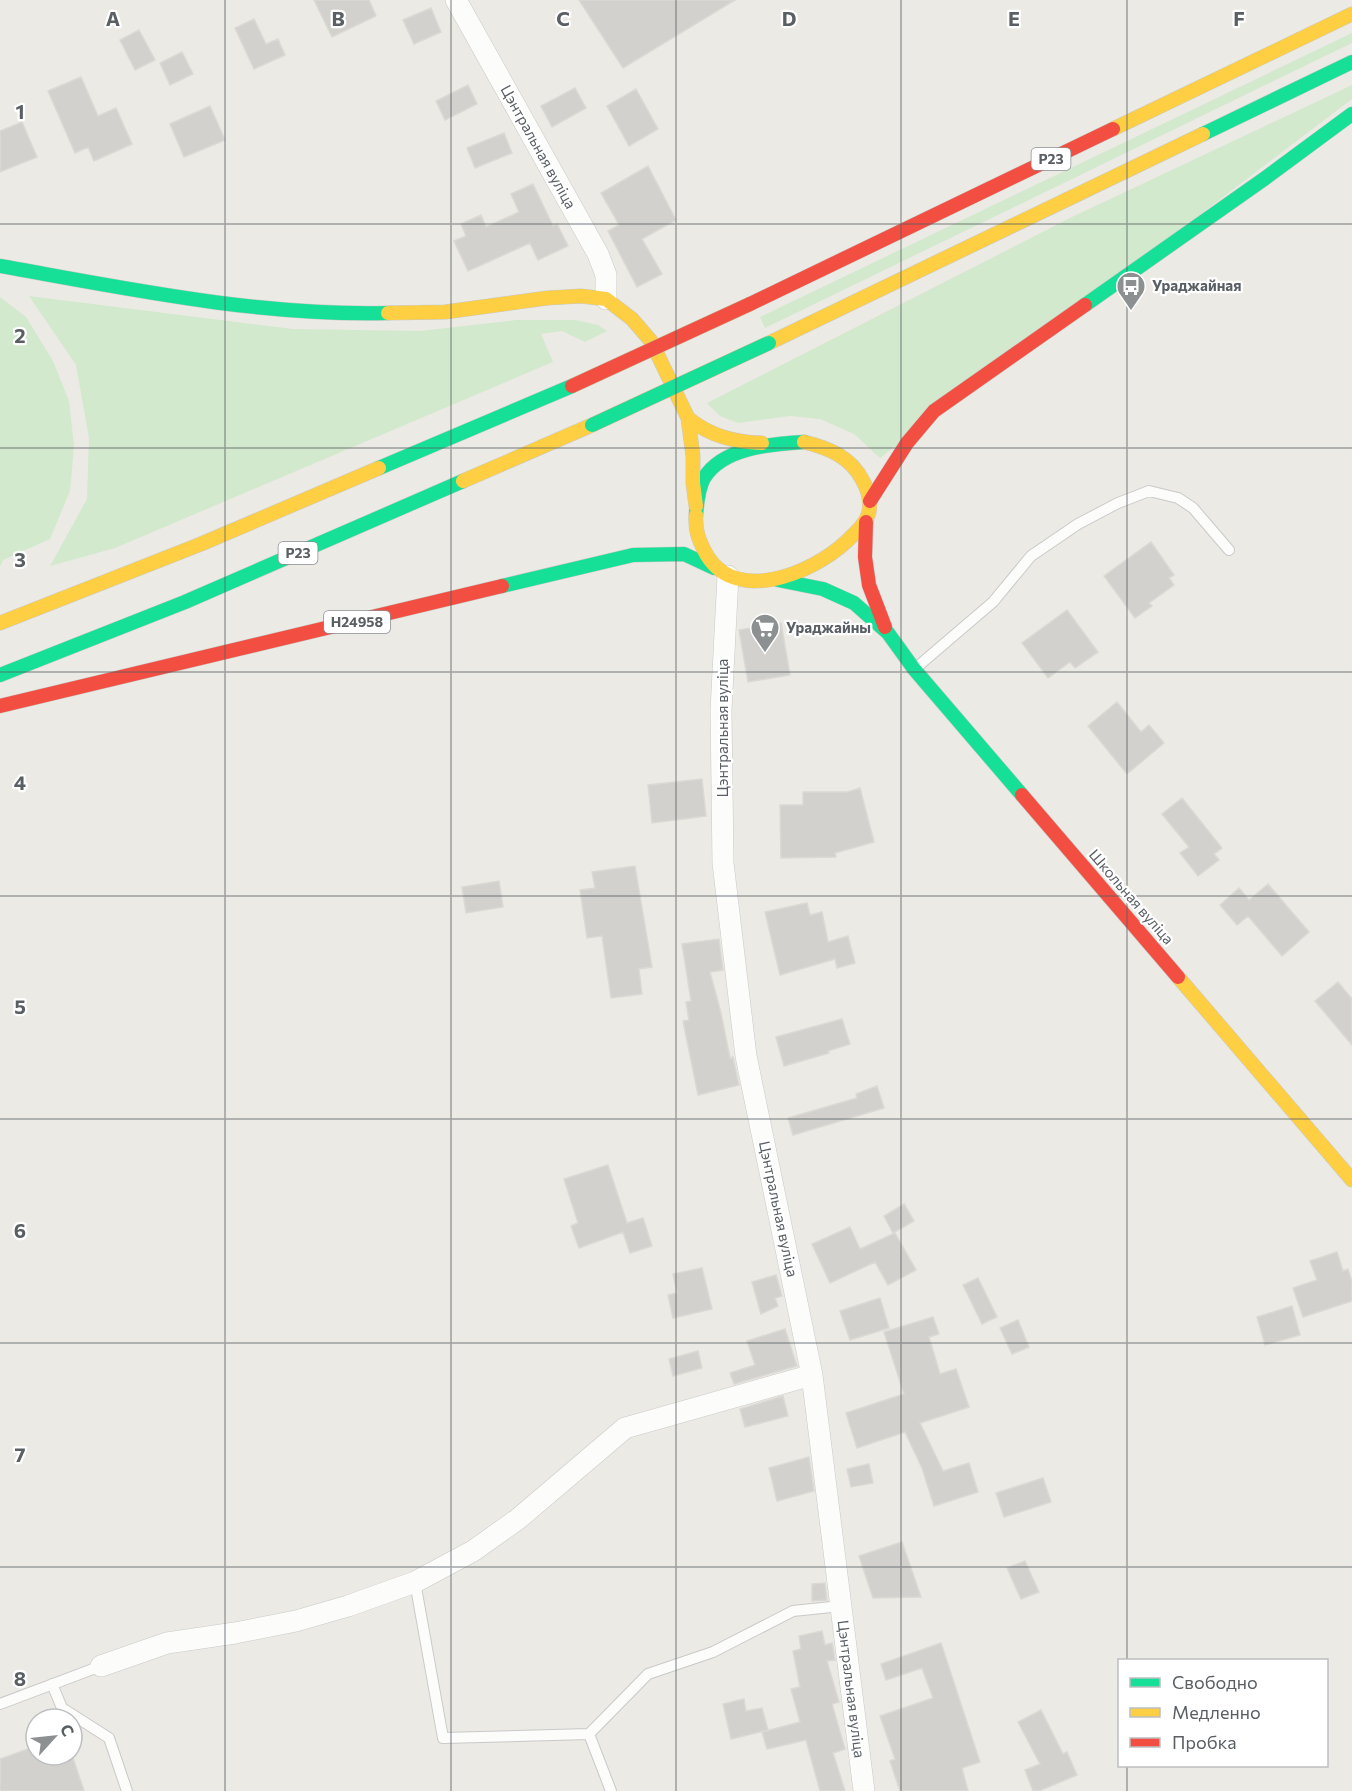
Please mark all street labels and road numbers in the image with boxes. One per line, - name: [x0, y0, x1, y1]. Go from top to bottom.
- street label: Цэнтральная вуліца: [497, 81, 580, 212]
- road number: Р23: [1032, 148, 1070, 170]
- road number: Р23: [278, 542, 318, 564]
- road number: Н24958: [324, 611, 390, 633]
- street label: Цэнтральная вуліца: [713, 659, 731, 797]
- street label: Школьная вуліца: [1086, 845, 1178, 947]
- street label: Цэнтральная вуліца: [756, 1139, 802, 1279]
- street label: Цэнтральная вуліца: [835, 1619, 869, 1759]

